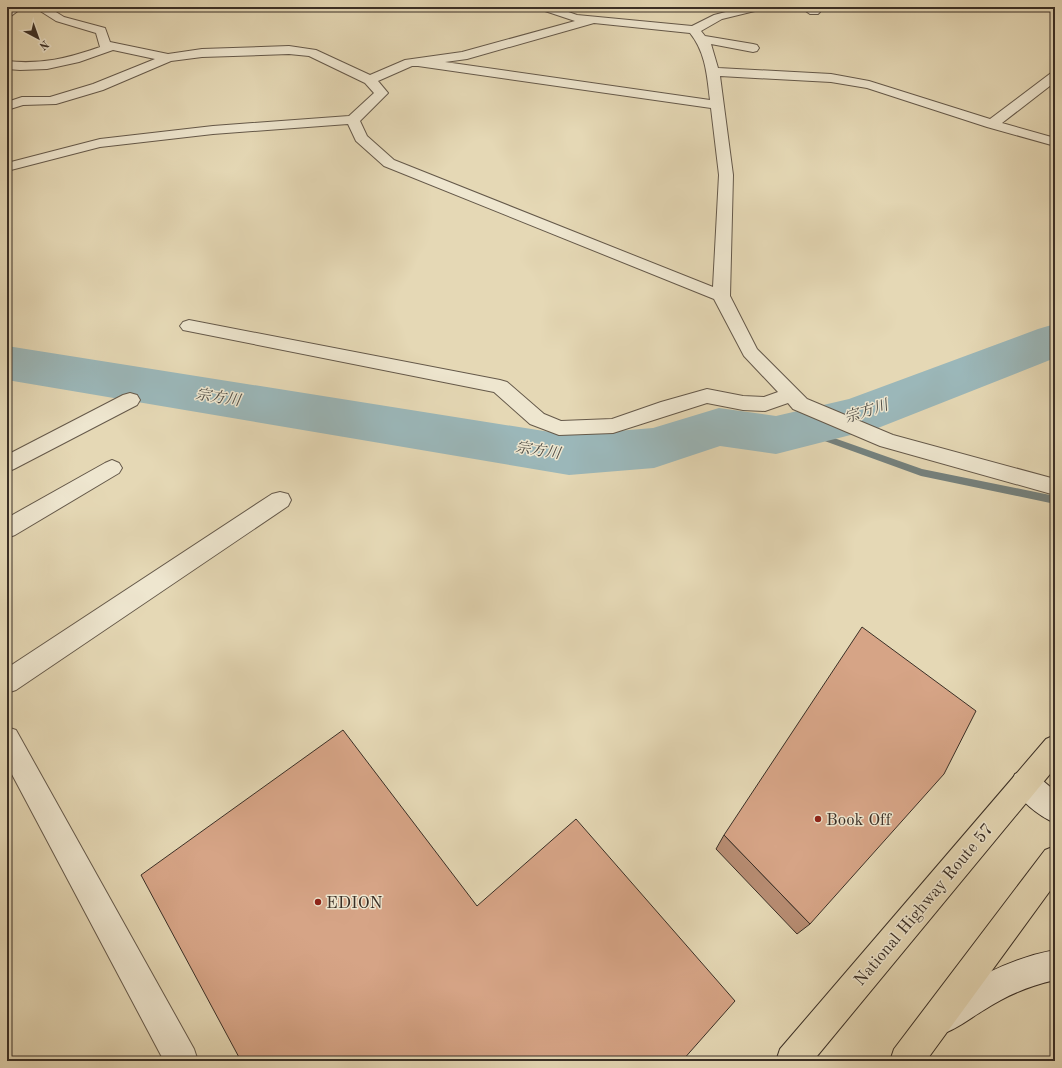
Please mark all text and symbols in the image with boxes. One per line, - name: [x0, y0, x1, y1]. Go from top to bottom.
- north arrow: [18, 18, 58, 58]
- text: N: [36, 38, 50, 52]
- water label: 宗方川: [194, 386, 243, 410]
- water label: 宗方川: [842, 396, 892, 427]
- water label: 宗方川: [514, 439, 563, 463]
- place label: Book Off: [826, 812, 893, 829]
- marker: Book Off: [813, 814, 823, 824]
- street label: National Highway Route 57: [851, 820, 997, 989]
- place label: EDION: [326, 895, 383, 912]
- marker: EDION: [313, 897, 323, 907]

